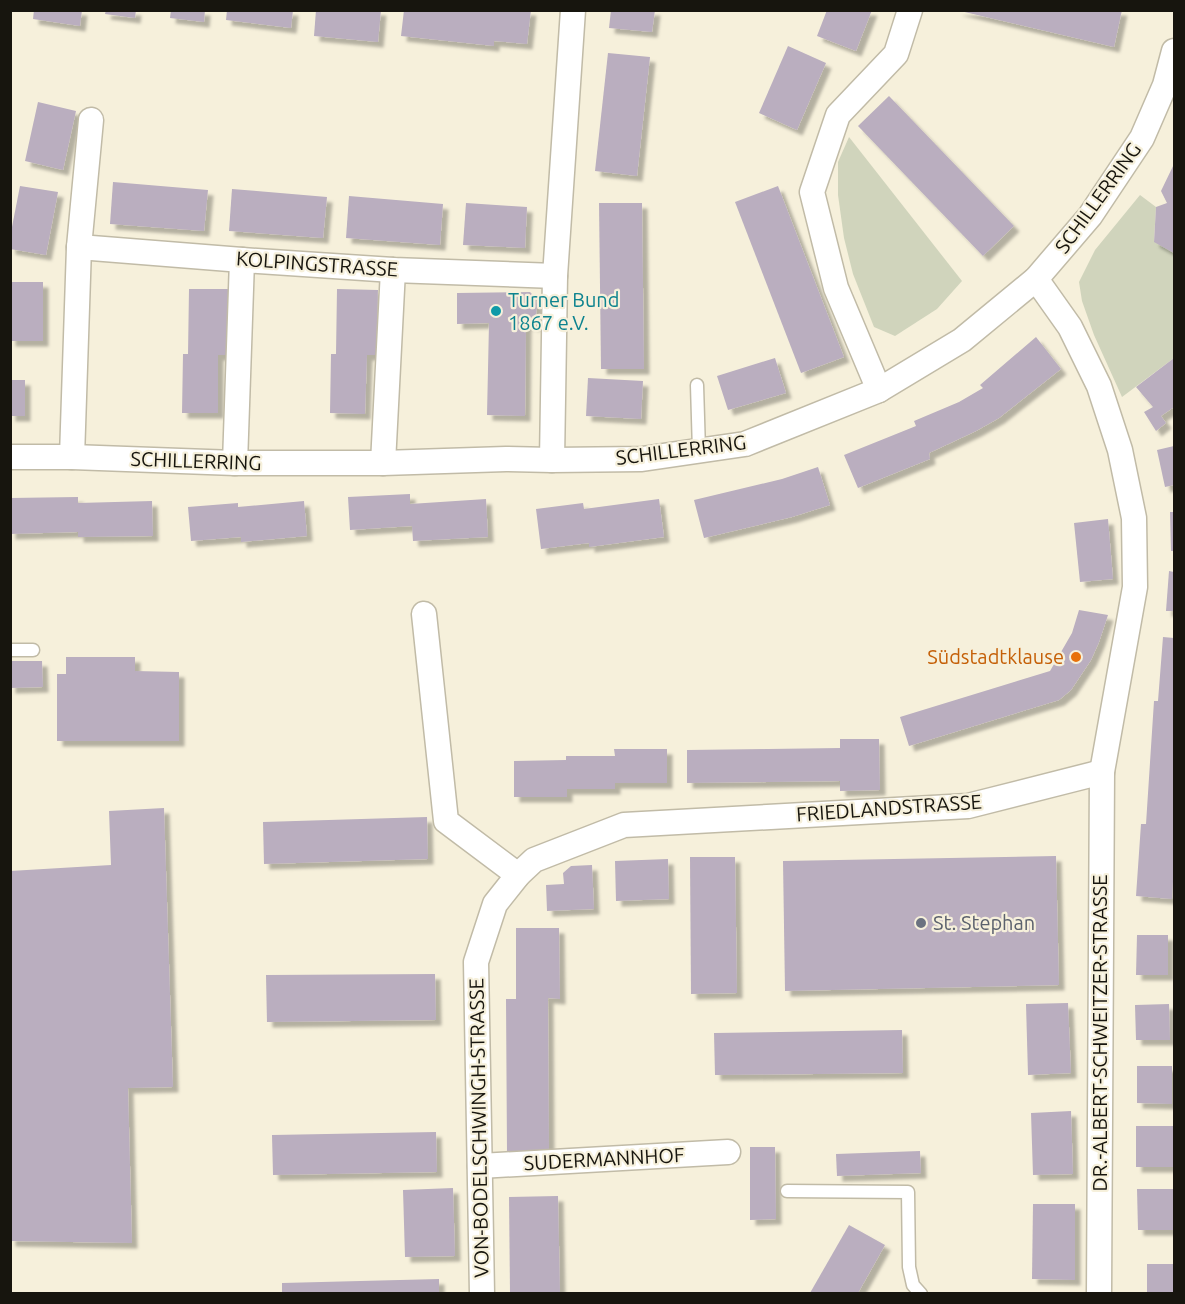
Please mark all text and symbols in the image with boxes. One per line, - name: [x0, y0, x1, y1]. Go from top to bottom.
- street label: SCHILLERRING: [1050, 138, 1145, 257]
- street label: KOLPINGSTRASSE: [235, 246, 399, 281]
- place label: Turner Bund 1867 e.V.: [508, 288, 619, 334]
- marker: Turner Bund 1867 e.V.: [489, 304, 503, 318]
- street label: SCHILLERRING: [615, 430, 747, 469]
- street label: SCHILLERRING: [130, 447, 262, 474]
- place label: Südstadtklause: [927, 645, 1064, 668]
- marker: Südstadtklause: [1069, 650, 1083, 664]
- street label: FRIEDLANDSTRASSE: [796, 790, 982, 825]
- street label: DR.-ALBERT-SCHWEITZER-STRASSE: [1088, 875, 1111, 1191]
- place label: St. Stephan: [933, 911, 1035, 934]
- marker: St. Stephan: [914, 916, 928, 930]
- street label: VON-BODELSCHWINGH-STRASSE: [464, 978, 493, 1278]
- street label: SUDERMANNHOF: [523, 1143, 685, 1174]

